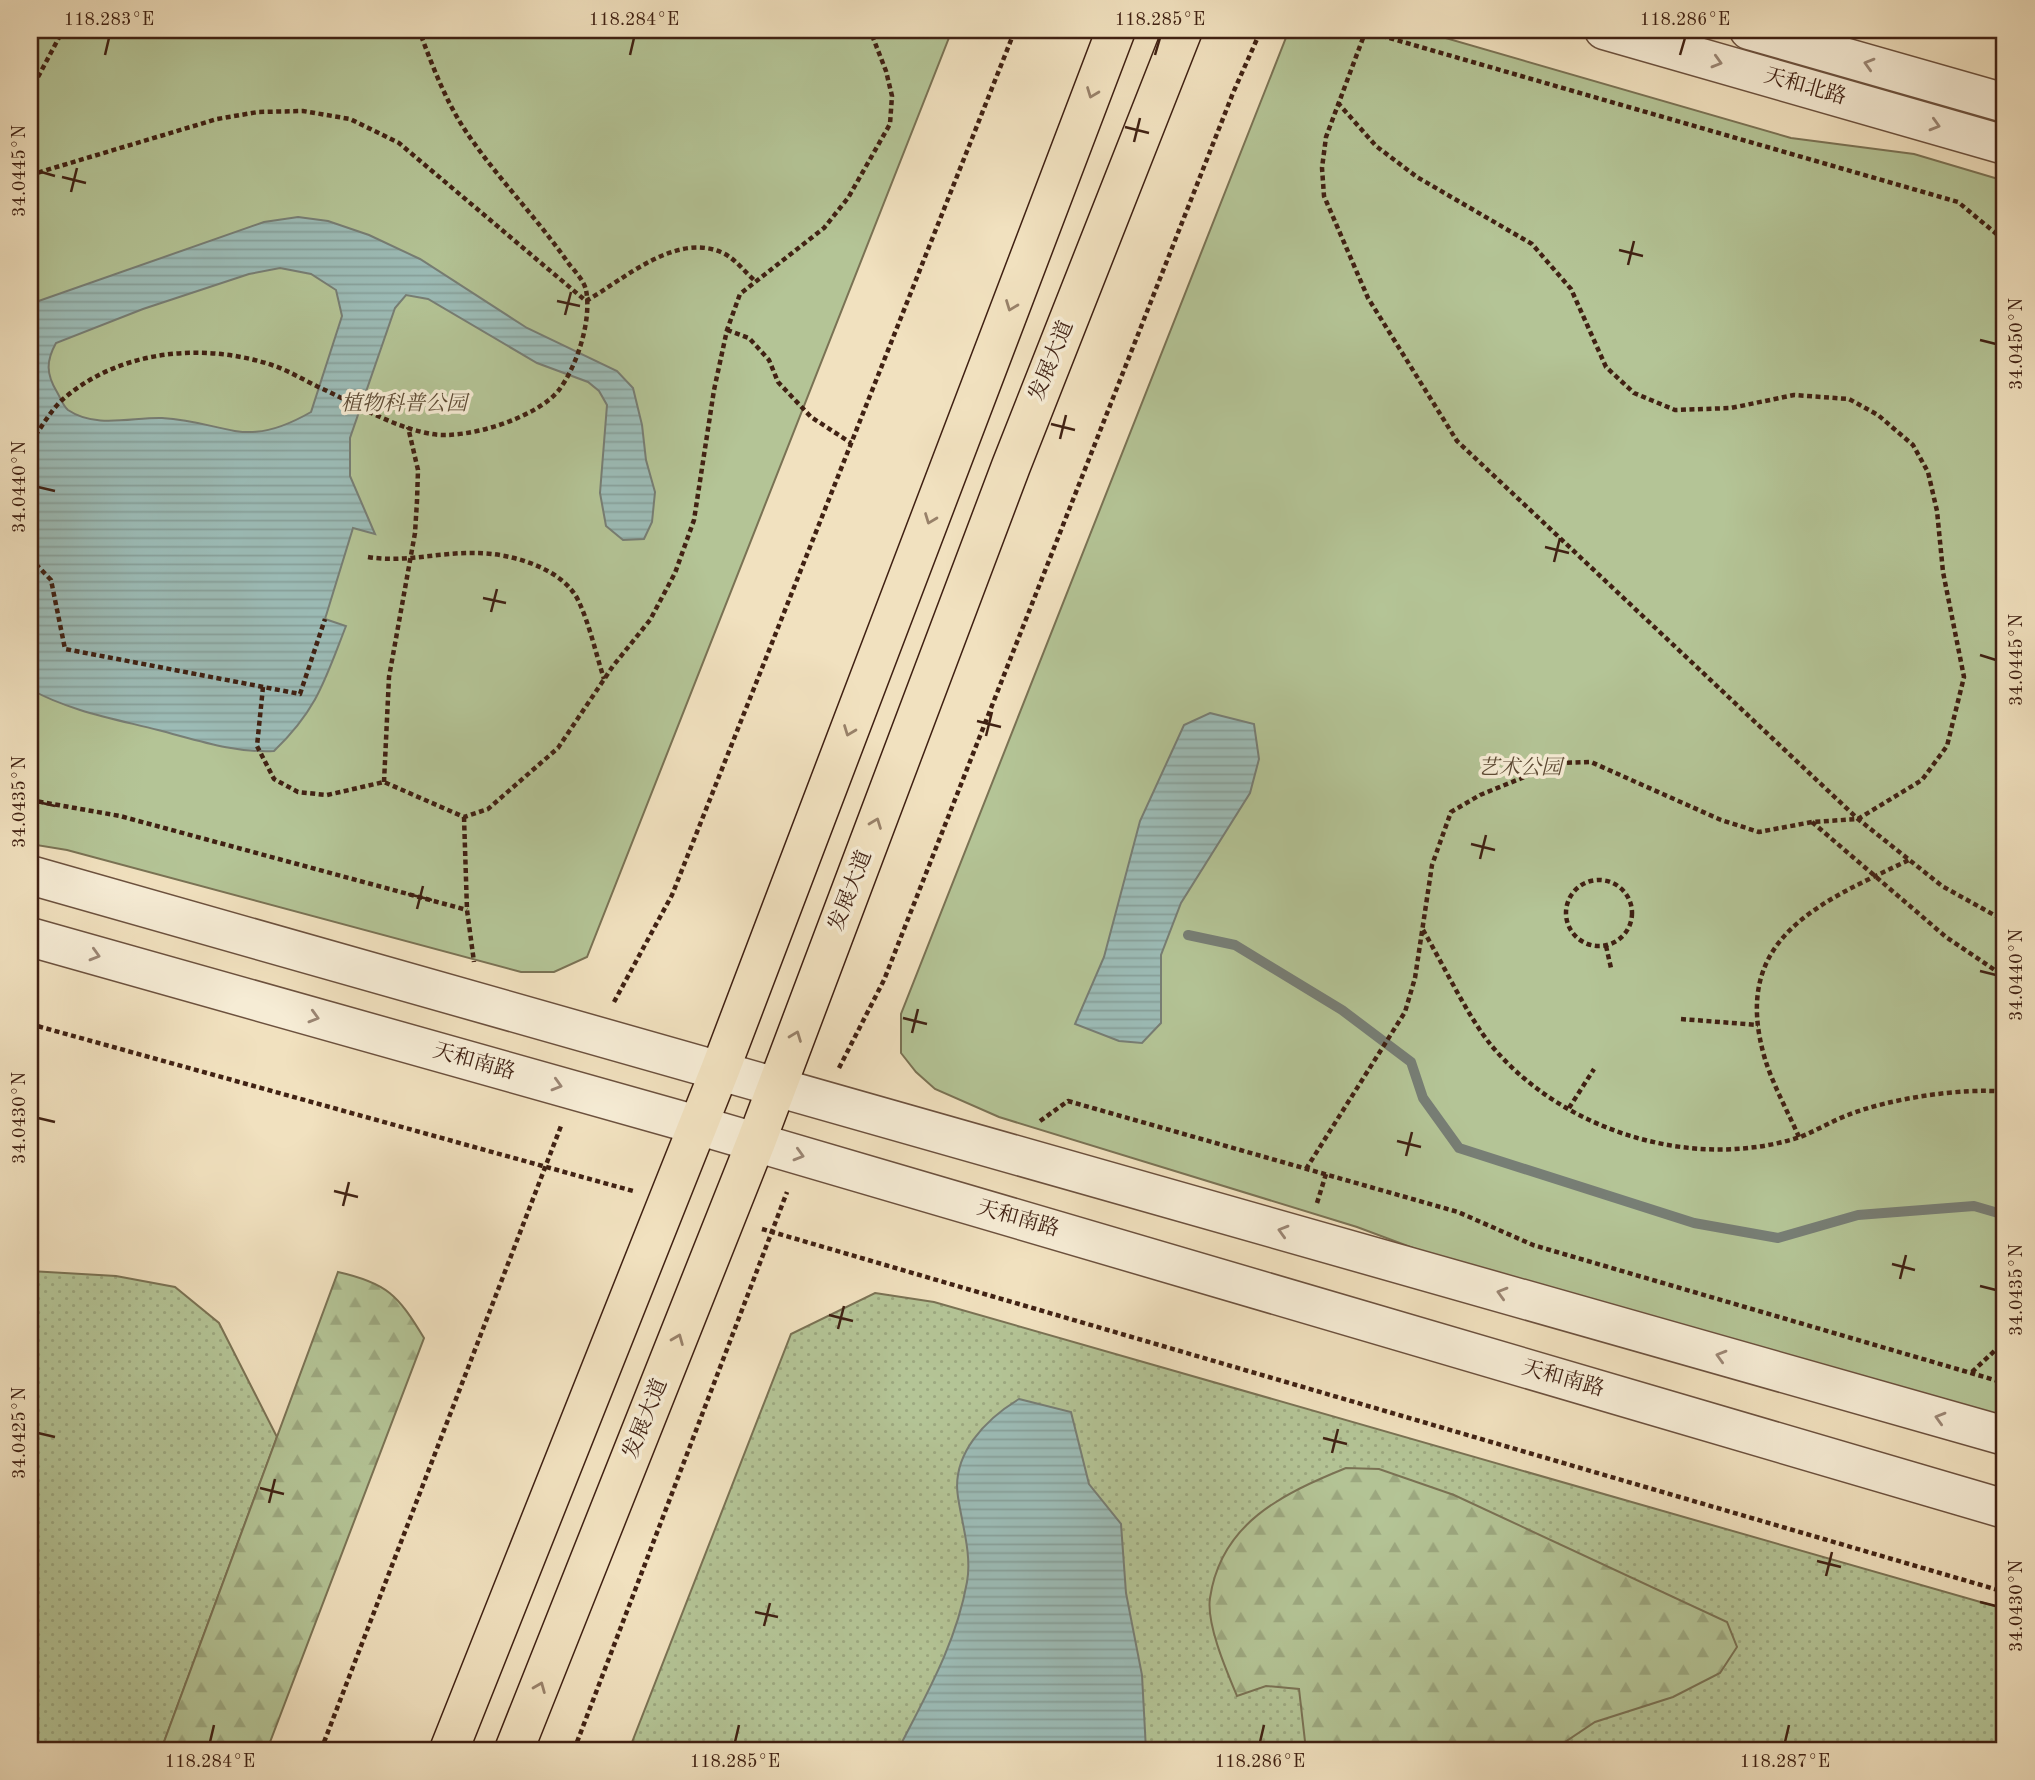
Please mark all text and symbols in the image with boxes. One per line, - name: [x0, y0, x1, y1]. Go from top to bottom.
- text: 118.283°E: [64, 11, 154, 29]
- text: 118.284°E: [589, 11, 679, 29]
- text: 118.285°E: [1115, 11, 1205, 29]
- text: 118.286°E: [1640, 11, 1730, 29]
- one-way arrow: [1711, 54, 1723, 68]
- one-way arrow: [1863, 58, 1875, 72]
- street label: 天和北路: [1762, 63, 1849, 109]
- one-way arrow: [1086, 87, 1100, 99]
- one-way arrow: [1929, 116, 1941, 131]
- text: 34.0445°N: [11, 125, 29, 217]
- text: 34.0450°N: [2008, 298, 2026, 390]
- one-way arrow: [1005, 300, 1019, 312]
- street label: 发展大道: [1025, 317, 1077, 404]
- park label: 植物科普公园: [341, 392, 470, 415]
- text: 34.0440°N: [11, 441, 29, 533]
- one-way arrow: [924, 512, 938, 524]
- text: 34.0445°N: [2008, 614, 2026, 706]
- one-way arrow: [843, 725, 857, 737]
- text: 34.0435°N: [11, 756, 29, 848]
- park label: 艺术公园: [1478, 756, 1565, 779]
- one-way arrow: [868, 817, 882, 829]
- street label: 发展大道: [824, 847, 876, 934]
- text: 34.0440°N: [2008, 929, 2026, 1021]
- one-way arrow: [89, 947, 101, 962]
- one-way arrow: [308, 1009, 320, 1023]
- one-way arrow: [788, 1030, 802, 1042]
- street label: 天和南路: [431, 1038, 518, 1084]
- text: 34.0430°N: [11, 1072, 29, 1164]
- one-way arrow: [551, 1077, 563, 1092]
- one-way arrow: [793, 1147, 805, 1162]
- street label: 天和南路: [975, 1195, 1062, 1241]
- one-way arrow: [1277, 1225, 1289, 1239]
- text: 34.0435°N: [2008, 1244, 2026, 1336]
- one-way arrow: [1496, 1287, 1508, 1302]
- one-way arrow: [669, 1333, 683, 1345]
- one-way arrow: [1715, 1349, 1727, 1364]
- street label: 天和南路: [1520, 1355, 1607, 1401]
- street label: 发展大道: [619, 1375, 671, 1462]
- text: 34.0425°N: [11, 1387, 29, 1479]
- one-way arrow: [1934, 1411, 1946, 1426]
- text: 34.0430°N: [2008, 1560, 2026, 1652]
- one-way arrow: [531, 1681, 545, 1693]
- text: 118.284°E: [165, 1753, 255, 1771]
- text: 118.285°E: [690, 1753, 780, 1771]
- text: 118.286°E: [1215, 1753, 1305, 1771]
- text: 118.287°E: [1740, 1753, 1830, 1771]

